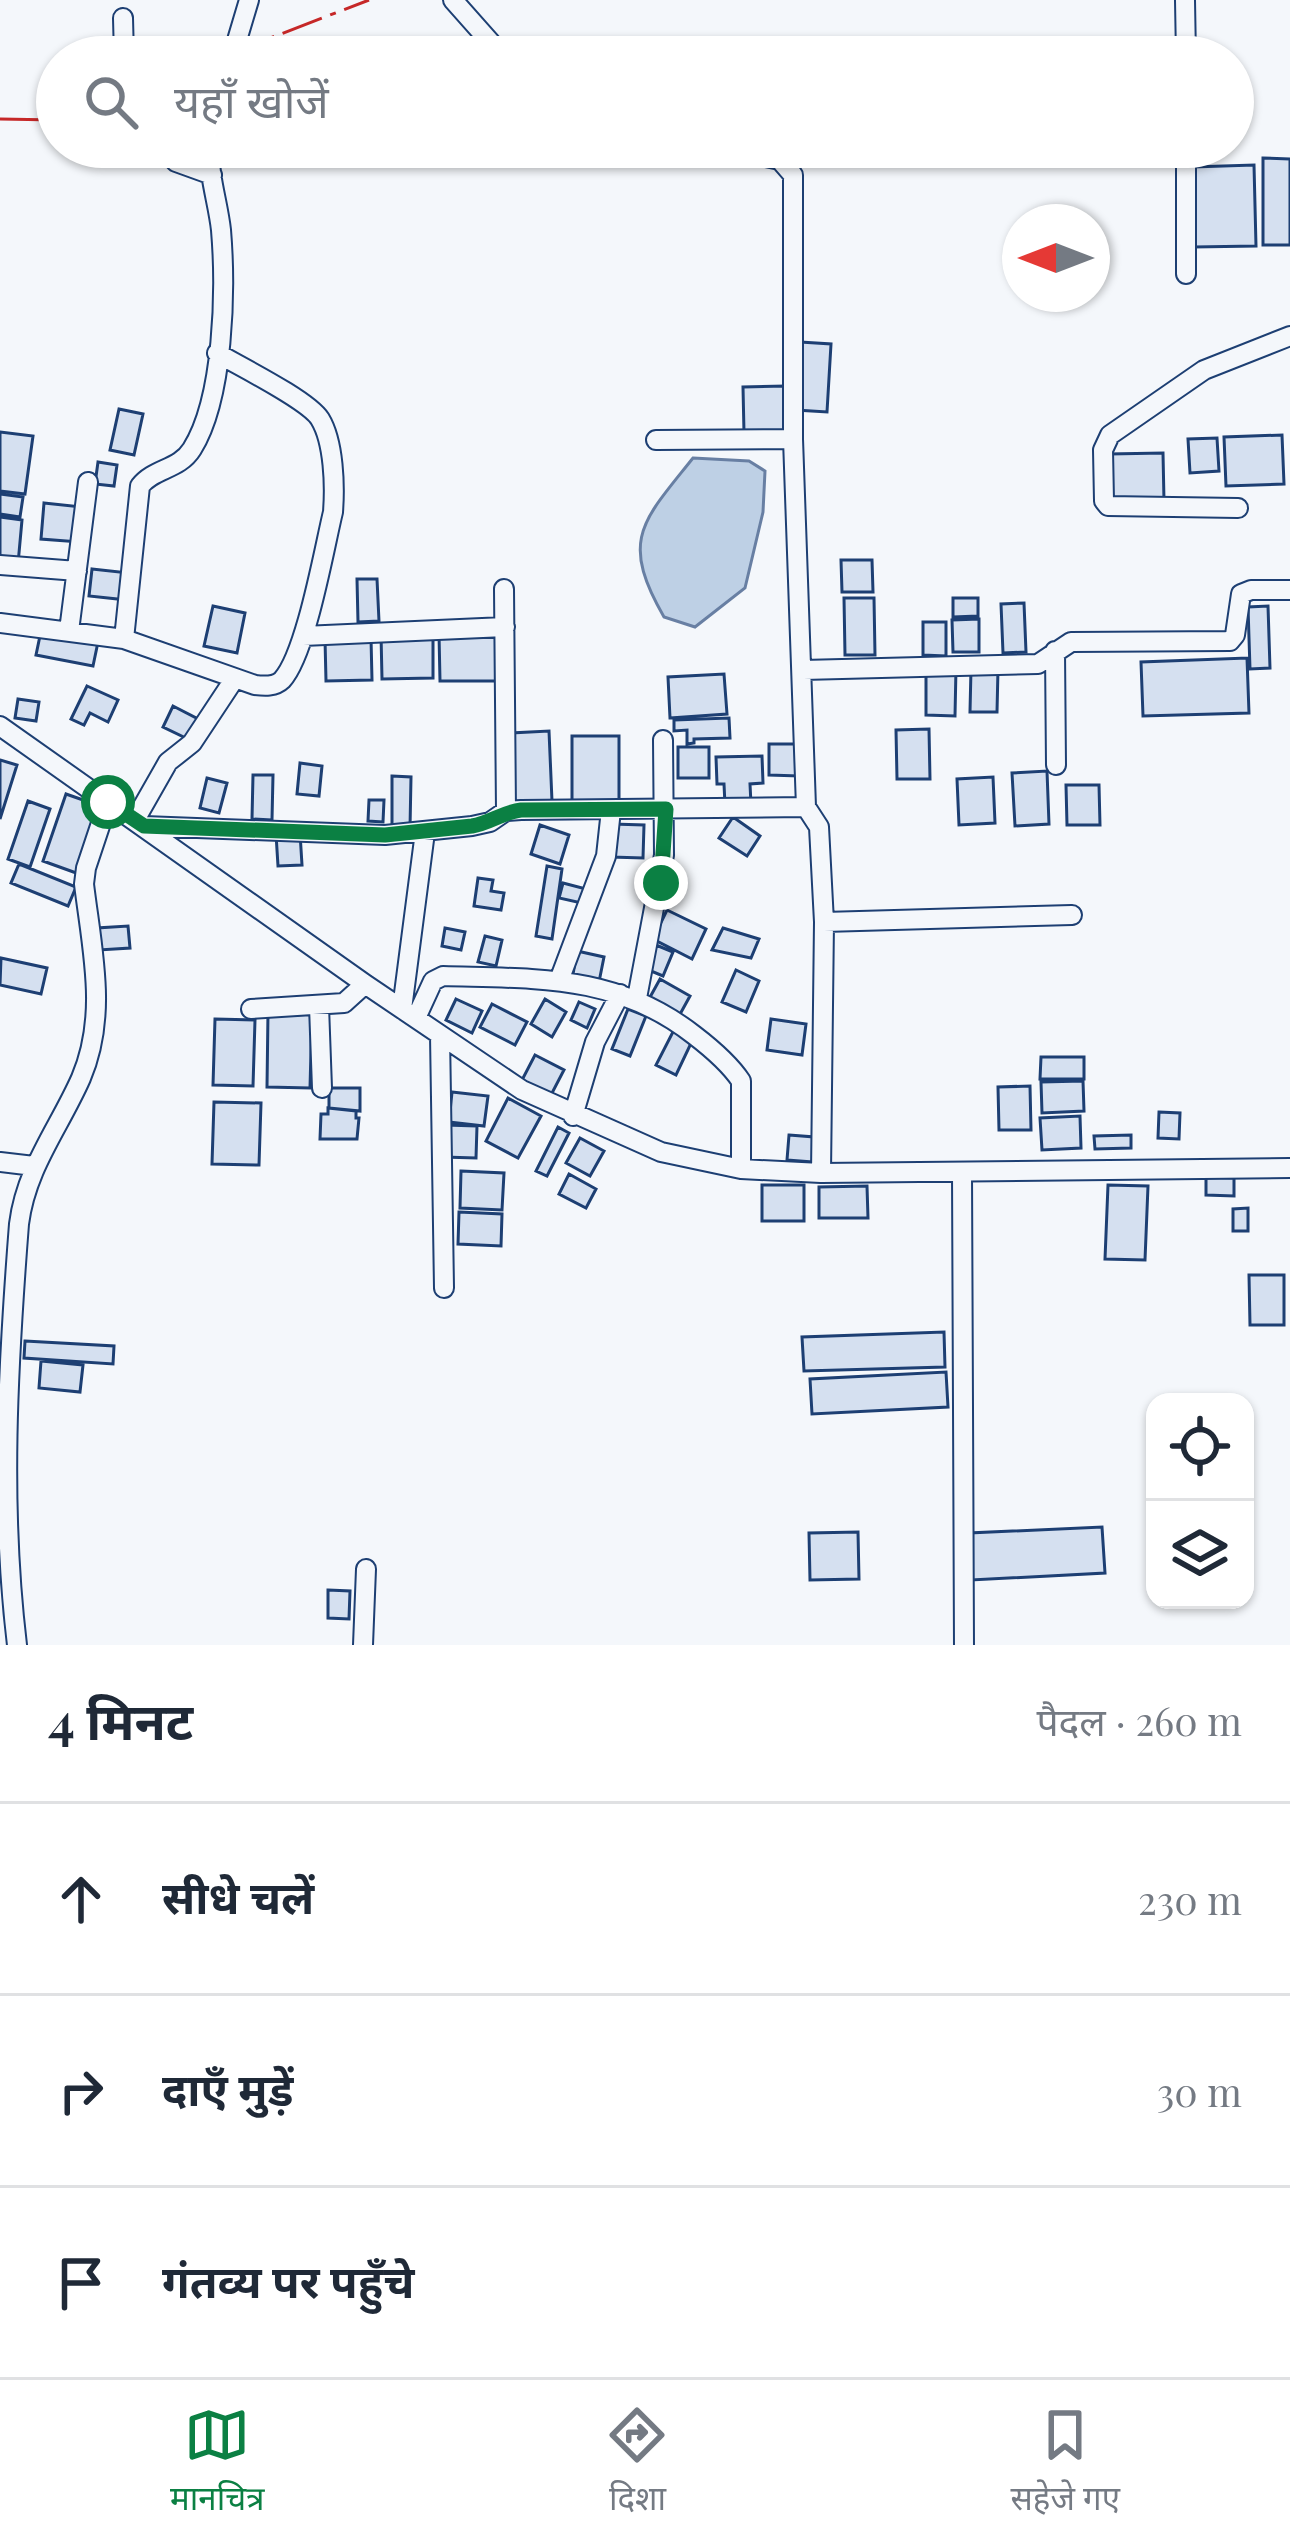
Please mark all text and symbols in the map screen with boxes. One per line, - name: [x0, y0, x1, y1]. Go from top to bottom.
- search box: [36, 36, 1254, 168]
- icon: search: [78, 69, 144, 135]
- text: यहाँ खोजें: [174, 69, 329, 129]
- north arrow: [1002, 204, 1110, 312]
- route start: [81, 775, 135, 829]
- route end: [634, 856, 688, 910]
- map controls: [1146, 1393, 1254, 1609]
- button: locate: [1146, 1393, 1254, 1501]
- button: layers: [1146, 1501, 1254, 1609]
- text: 4 मिनट: [48, 1685, 193, 1753]
- text: पैदल · 260 m: [1036, 1694, 1242, 1746]
- text: सीधे चलें: [162, 1865, 314, 1925]
- icon: ahead: [48, 1866, 114, 1932]
- text: 230 m: [1138, 1873, 1242, 1925]
- text: दाएँ मुड़ें: [162, 2057, 293, 2117]
- icon: right: [48, 2058, 114, 2124]
- text: 30 m: [1157, 2065, 1242, 2117]
- text: गंतव्य पर पहुँचे: [162, 2249, 414, 2309]
- icon: arrive: [48, 2250, 114, 2316]
- tab: मानचित्र: [170, 2402, 264, 2523]
- tab: दिशा: [604, 2402, 670, 2523]
- tab: सहेजे गए: [1011, 2402, 1120, 2523]

